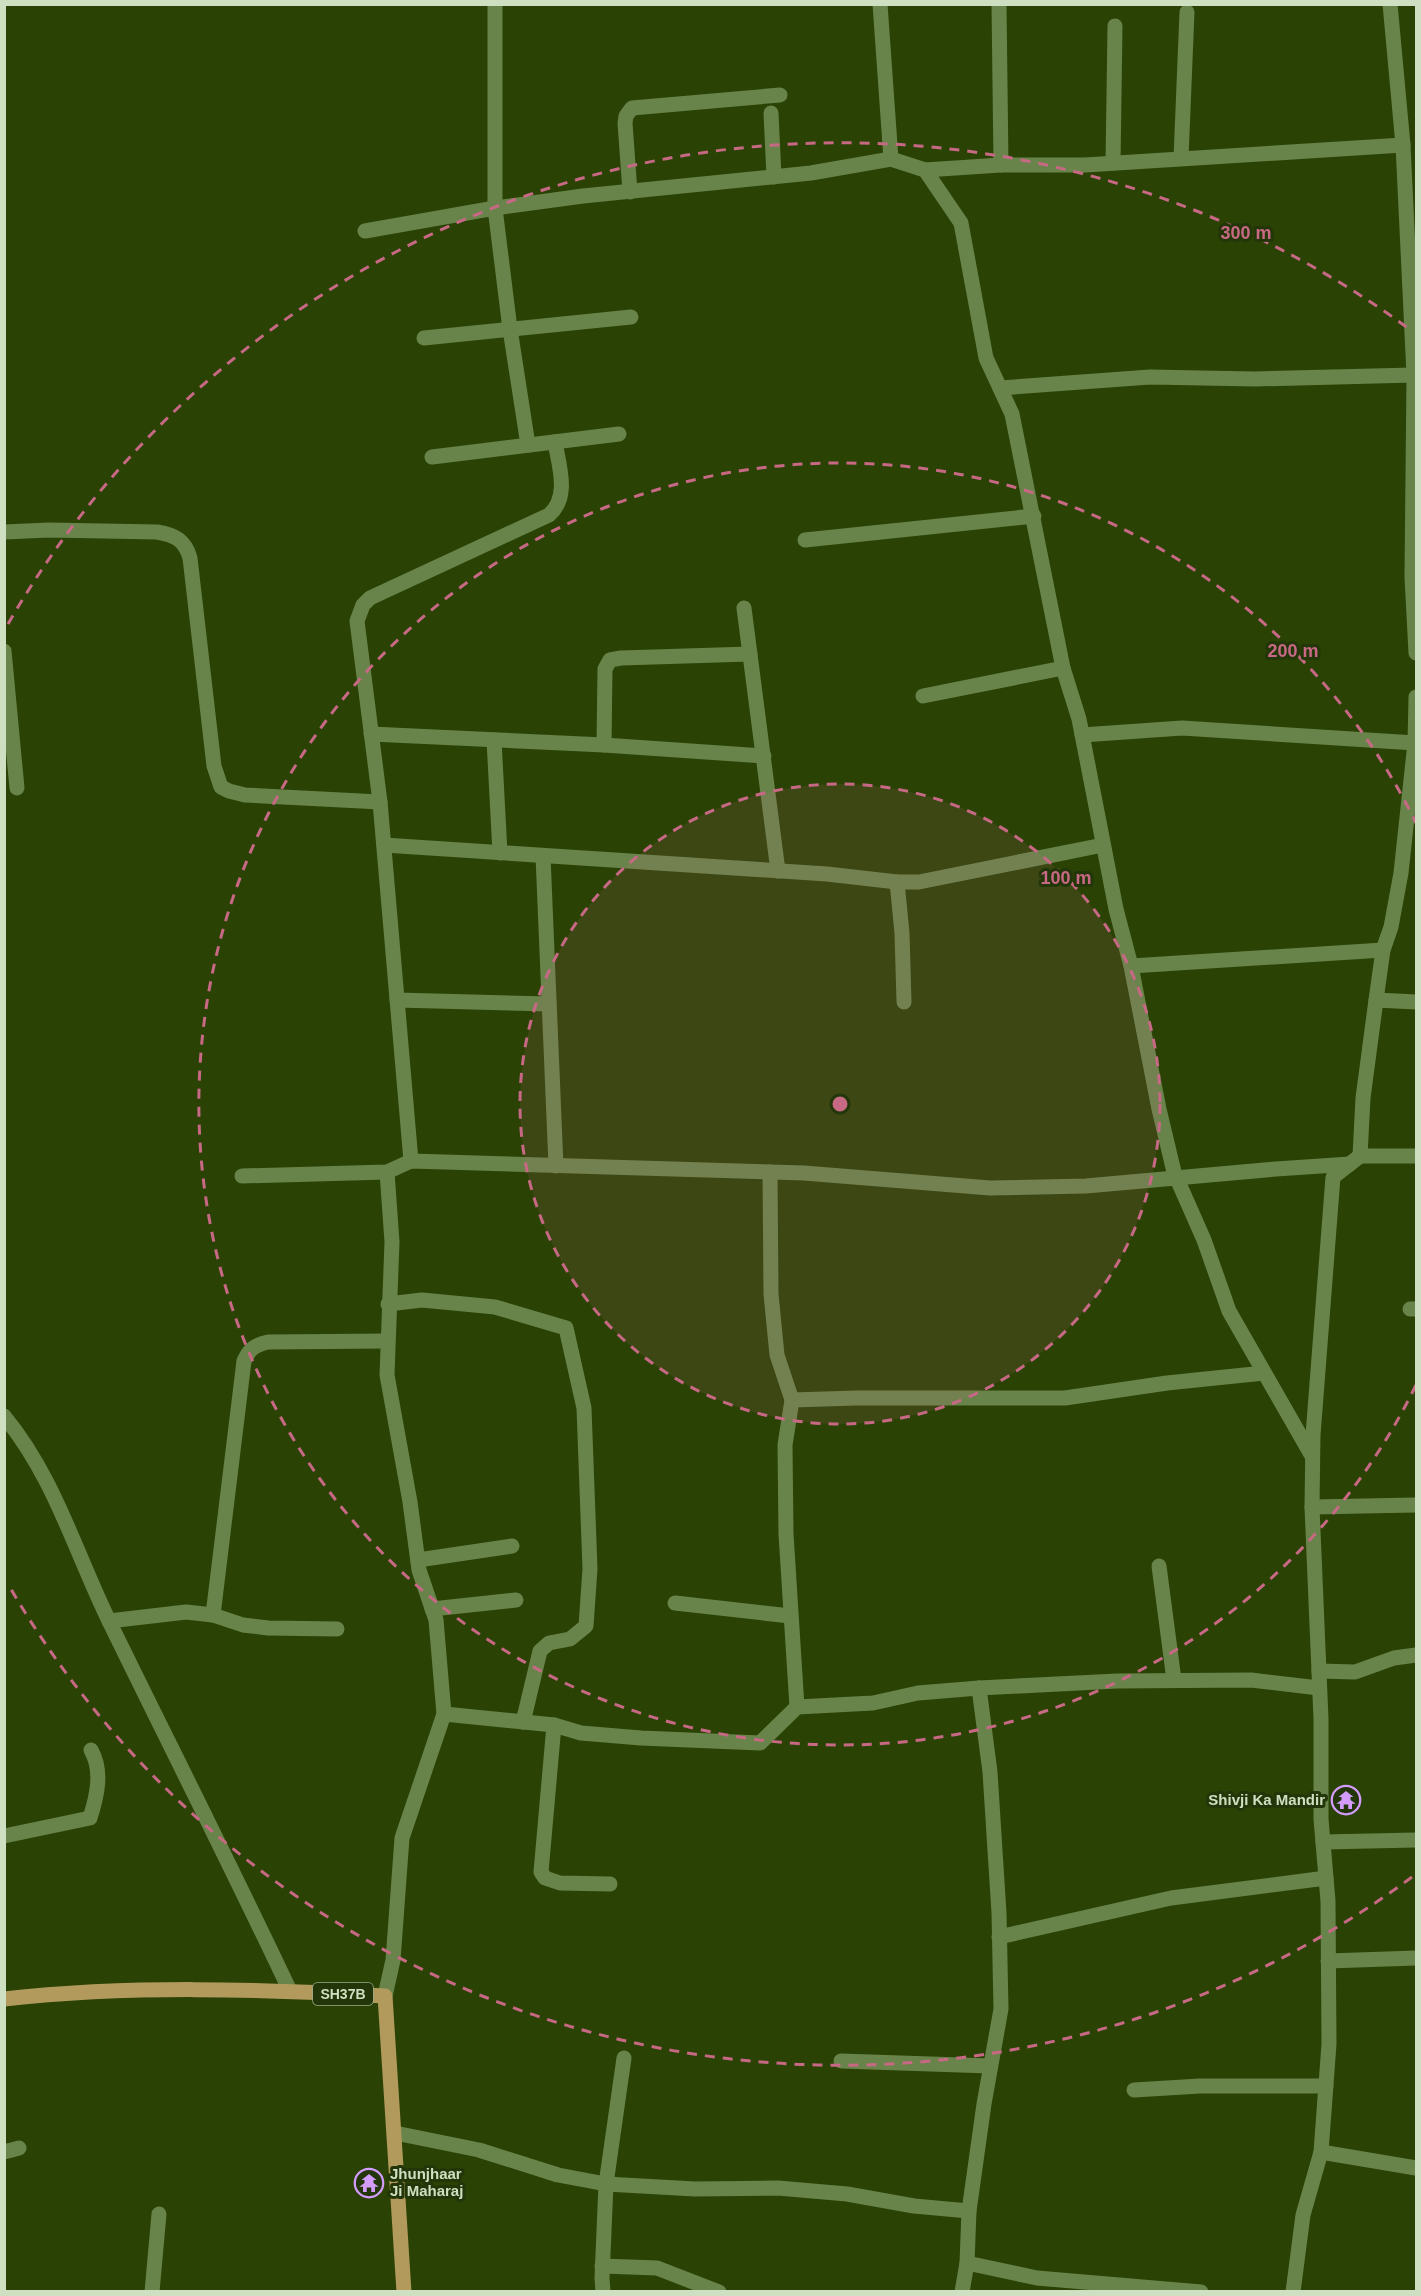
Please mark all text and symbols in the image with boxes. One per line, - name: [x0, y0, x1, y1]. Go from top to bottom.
- text: 300 m: [1220, 223, 1272, 243]
- text: 200 m: [1267, 641, 1319, 661]
- text: 100 m: [1040, 868, 1092, 888]
- centre of rings: [830, 1094, 850, 1114]
- temple icon: Shivji Ka Mandir: [1330, 1784, 1362, 1816]
- place label: Shivji Ka Mandir: [1208, 1791, 1325, 1808]
- road number: SH37B: [313, 1983, 373, 2005]
- place label: Jhunjhaar Ji Maharaj: [390, 2165, 463, 2199]
- temple icon: Jhunjhaar Ji Maharaj: [353, 2167, 385, 2199]

